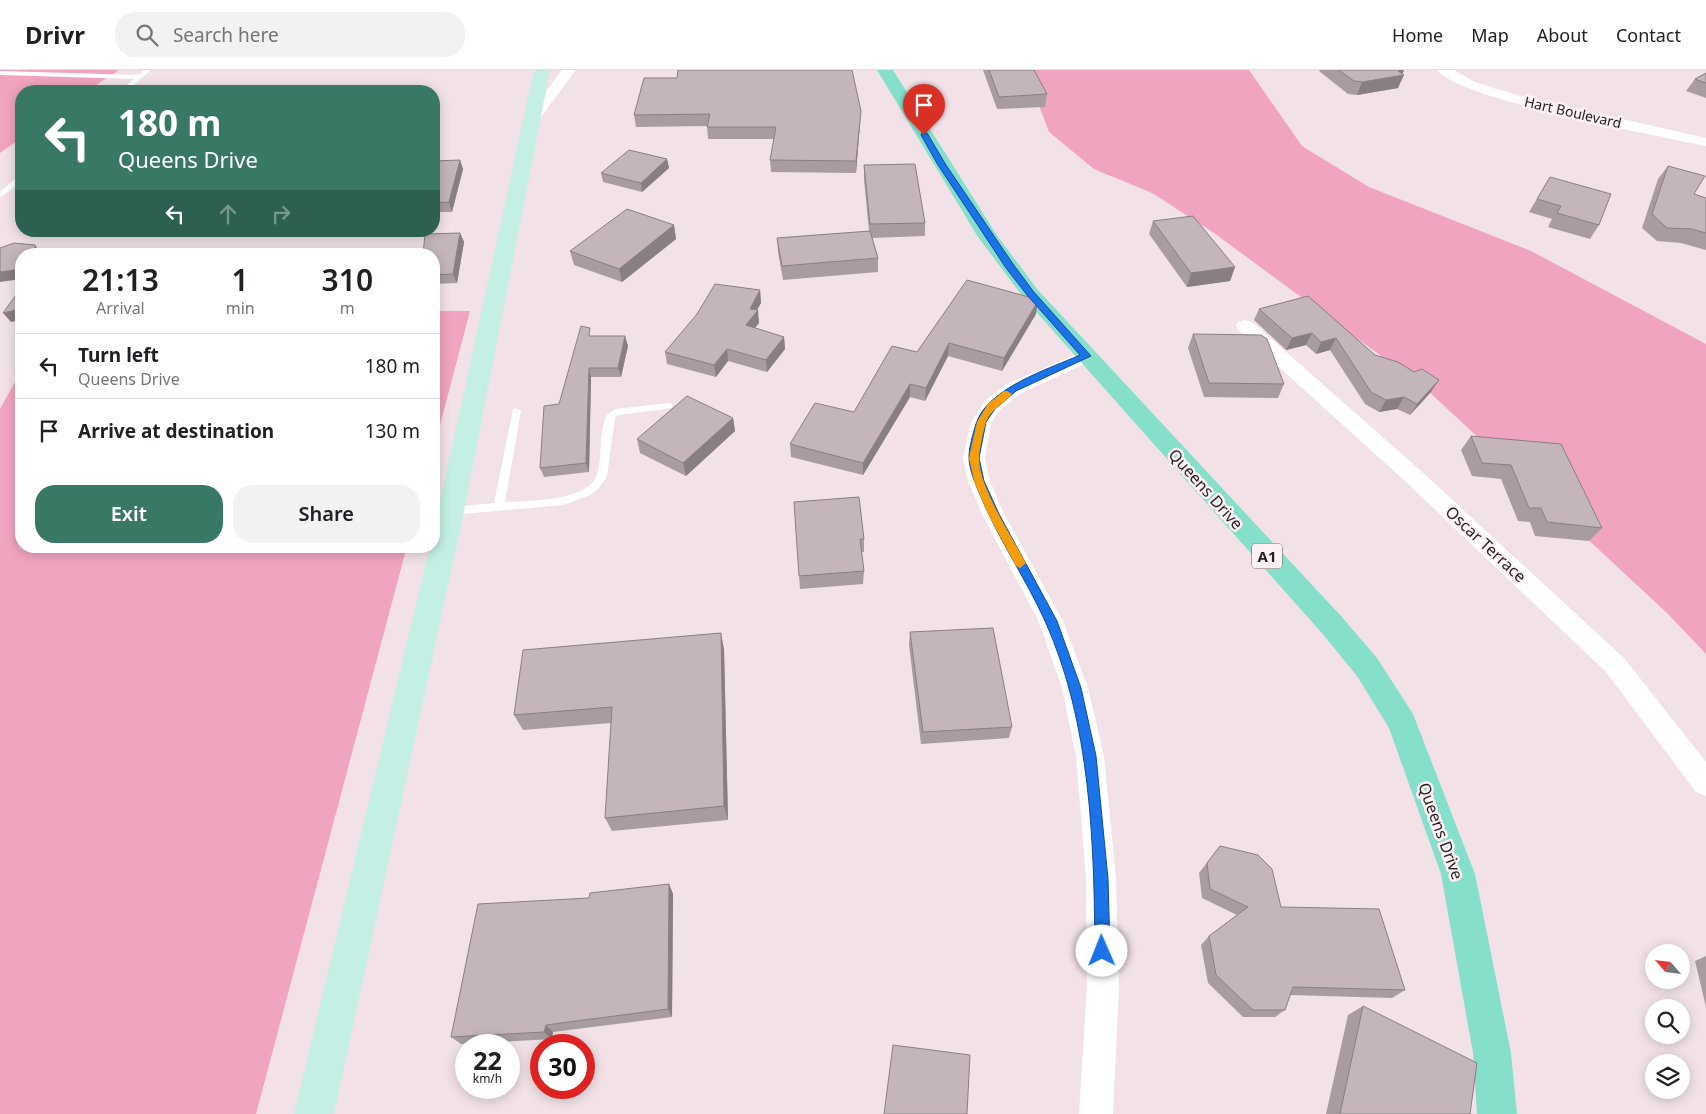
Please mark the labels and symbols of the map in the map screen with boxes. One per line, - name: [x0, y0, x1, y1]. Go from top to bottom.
- pin: [903, 84, 945, 135]
- street label: Hart Boulevard: [1523, 92, 1623, 132]
- street label: Queens Drive: [1164, 444, 1248, 534]
- street label: Oscar Terrace: [1441, 501, 1531, 587]
- road number: A1: [1252, 544, 1282, 568]
- street label: Queens Drive: [1413, 779, 1469, 883]
- position arrow: [1075, 924, 1127, 976]
- north arrow: [1645, 944, 1690, 989]
- speed limit sign: 30: [530, 1034, 595, 1099]

